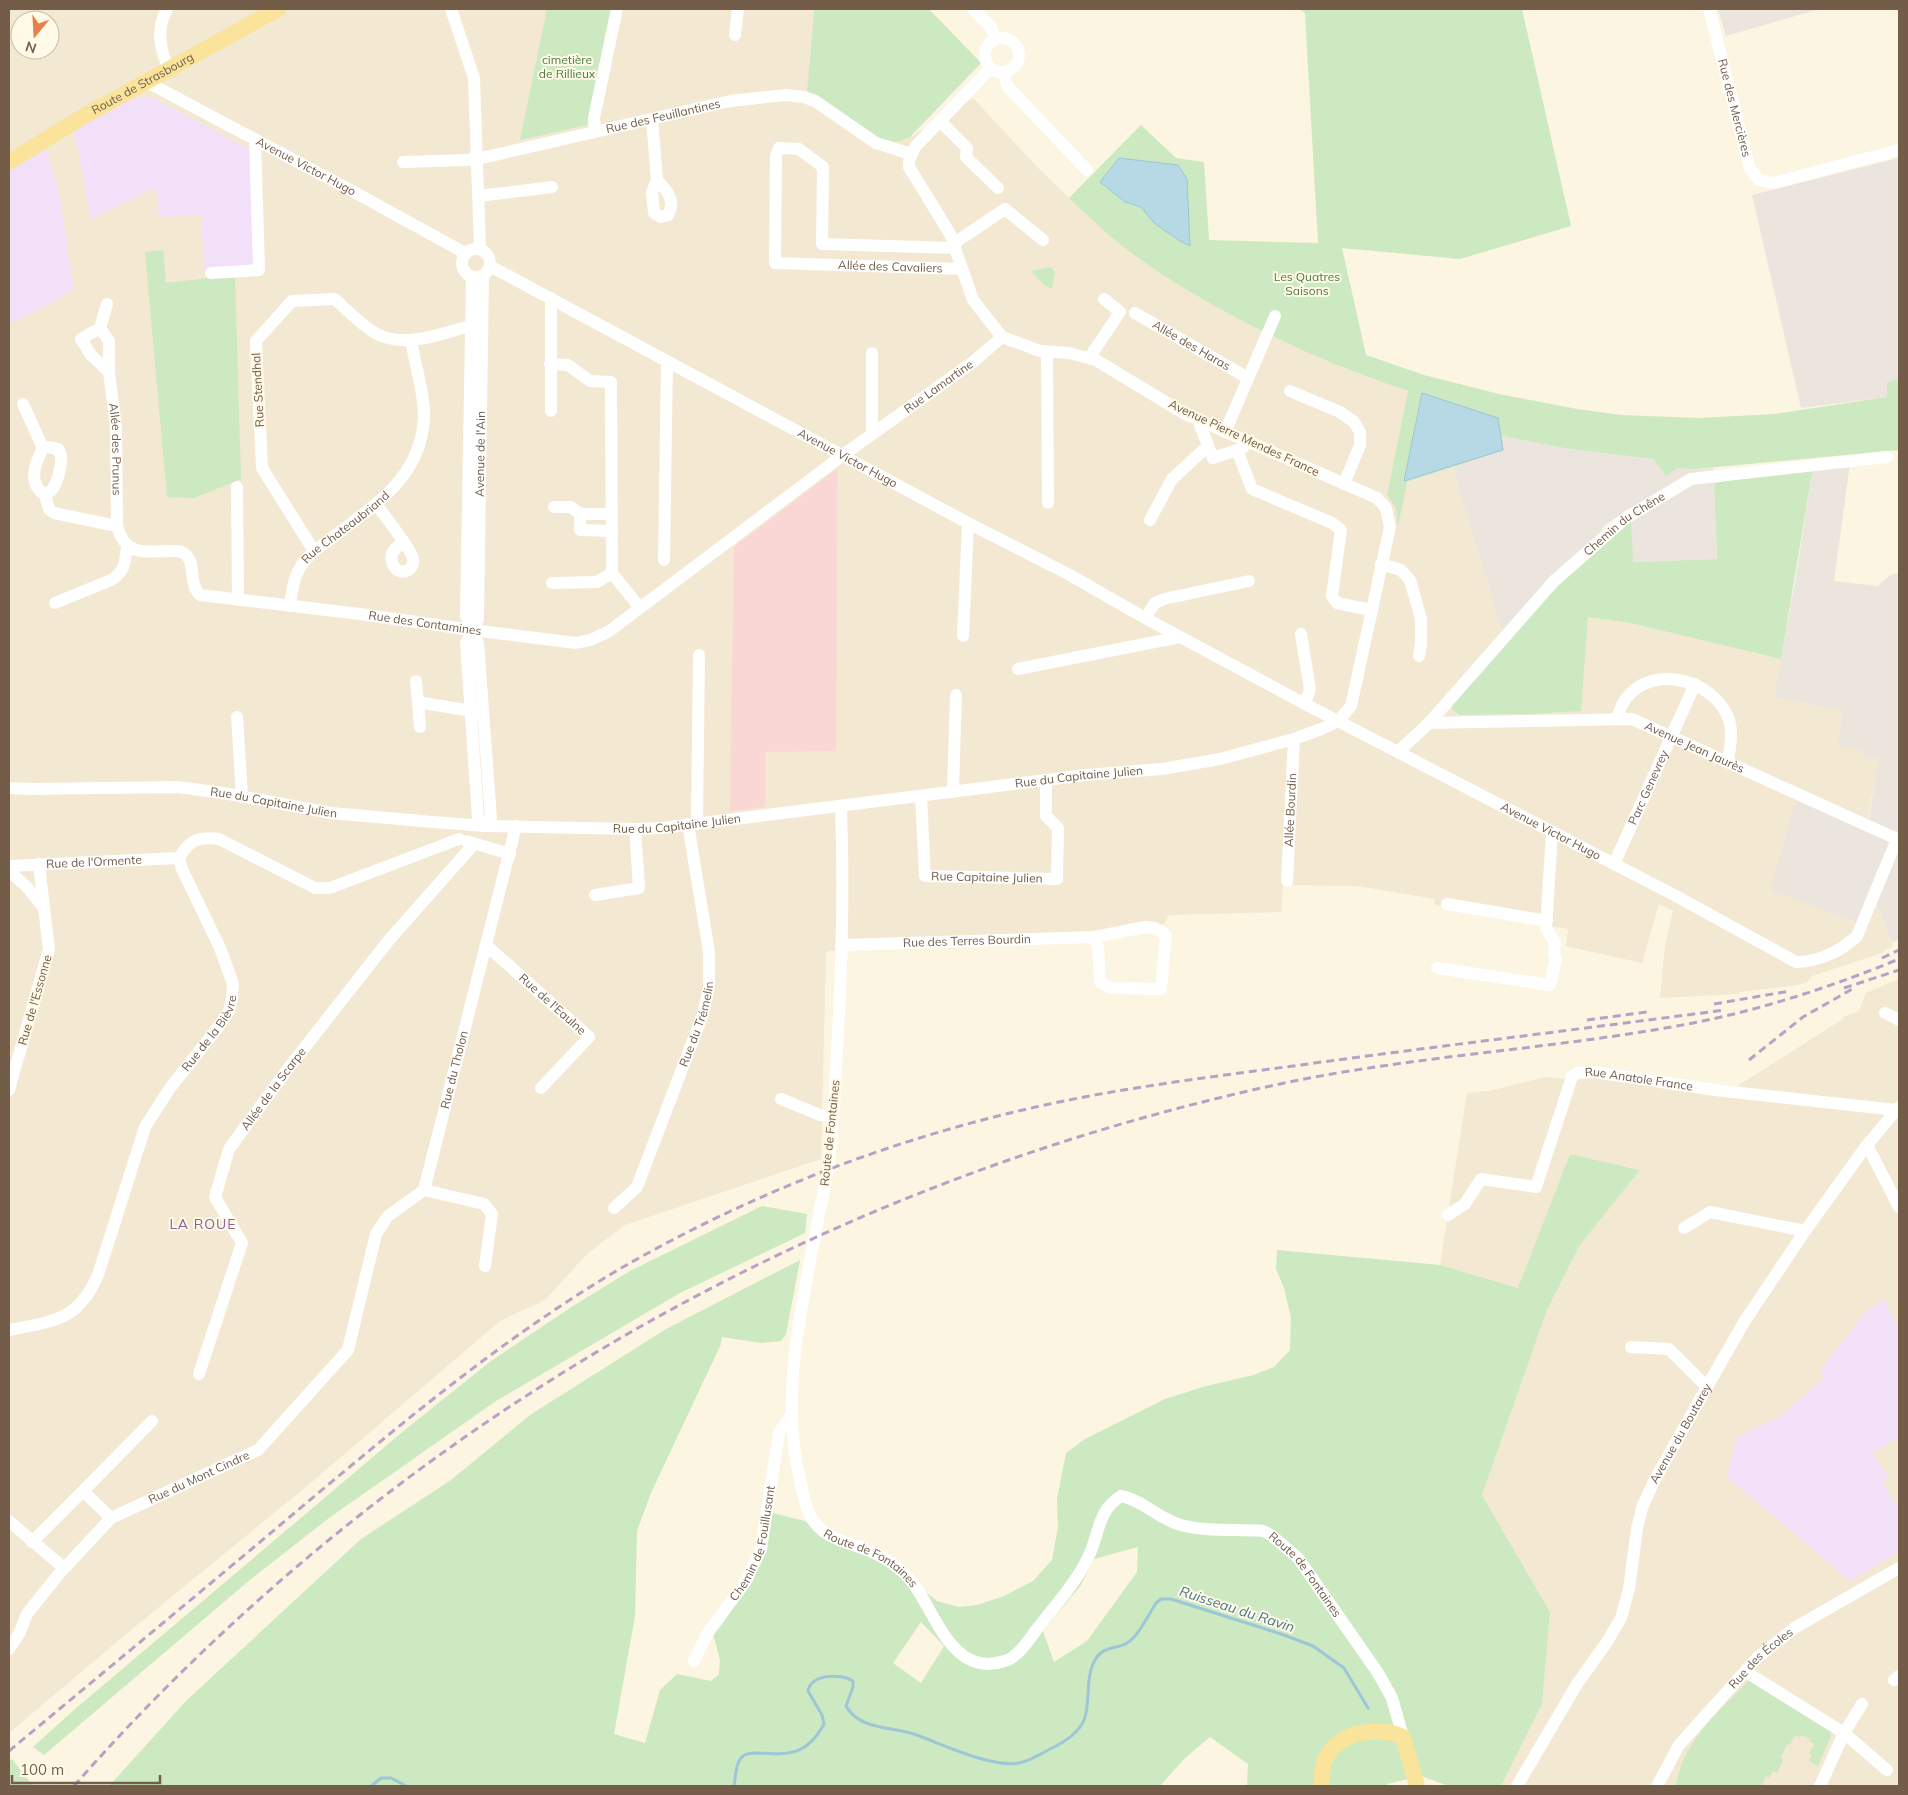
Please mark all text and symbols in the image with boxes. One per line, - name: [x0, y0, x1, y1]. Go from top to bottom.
- north arrow: [10, 10, 60, 60]
- text: N: [23, 37, 39, 58]
- street label: Route de Strasbourg: [89, 49, 196, 117]
- park label: cimetière de Rillieux: [539, 52, 596, 81]
- street label: Rue des Mercières: [1715, 57, 1755, 158]
- street label: Rue des Feuillantines: [604, 95, 722, 136]
- street label: Avenue Victor Hugo: [254, 133, 359, 199]
- street label: Allée des Cavaliers: [838, 257, 943, 275]
- park label: Les Quatres Saisons: [1274, 269, 1340, 298]
- street label: Allée des Haras: [1150, 317, 1233, 373]
- street label: Rue Stendhal: [248, 353, 267, 428]
- street label: Rue Lamartine: [901, 356, 976, 416]
- street label: Avenue Pierre Mendes France: [1166, 396, 1322, 479]
- street label: Allée des Prunus: [106, 402, 125, 496]
- street label: Avenue de l'Ain: [472, 411, 488, 497]
- street label: Avenue Victor Hugo: [795, 425, 900, 491]
- street label: Rue Chateaubriand: [298, 488, 392, 566]
- street label: Chemin du Chêne: [1580, 488, 1667, 559]
- street label: Rue des Contamines: [368, 607, 482, 638]
- street label: Avenue Jean Jaurès: [1642, 718, 1747, 776]
- street label: Parc Genevrey: [1625, 747, 1672, 827]
- street label: Rue du Capitaine Julien: [1014, 763, 1144, 791]
- street label: Allée Bourdin: [1281, 773, 1299, 847]
- street label: Rue du Capitaine Julien: [209, 784, 338, 821]
- street label: Avenue Victor Hugo: [1498, 799, 1604, 863]
- street label: Rue du Capitaine Julien: [613, 810, 742, 836]
- street label: Rue de l'Ormente: [46, 852, 142, 871]
- street label: Rue Capitaine Julien: [931, 868, 1043, 886]
- street label: Rue des Terres Bourdin: [903, 931, 1031, 950]
- street label: Rue de l'Essonne: [14, 953, 55, 1047]
- street label: Rue de l'Eaulne: [516, 970, 589, 1038]
- street label: Rue du Trémelin: [676, 981, 716, 1069]
- street label: Rue de la Bièvre: [178, 995, 239, 1074]
- street label: Rue du Tholon: [437, 1029, 471, 1110]
- street label: Allée de la Scarpe: [237, 1044, 309, 1133]
- street label: Rue Anatole France: [1584, 1064, 1694, 1094]
- street label: Route de Fontaines: [816, 1079, 843, 1187]
- district label: LA ROUE: [169, 1215, 237, 1233]
- street label: Avenue du Boutarey: [1646, 1380, 1715, 1486]
- street label: Rue du Mont Cindre: [146, 1447, 252, 1507]
- street label: Chemin de Fouillusant: [726, 1484, 778, 1604]
- street label: Route de Fontaines: [821, 1526, 921, 1590]
- street label: Route de Fontaines: [1266, 1528, 1345, 1620]
- water label: Ruisseau du Ravin: [1177, 1582, 1297, 1636]
- street label: Rue des Écoles: [1725, 1624, 1796, 1692]
- scale bar: [12, 1752, 160, 1784]
- text: 100 m: [20, 1760, 64, 1779]

